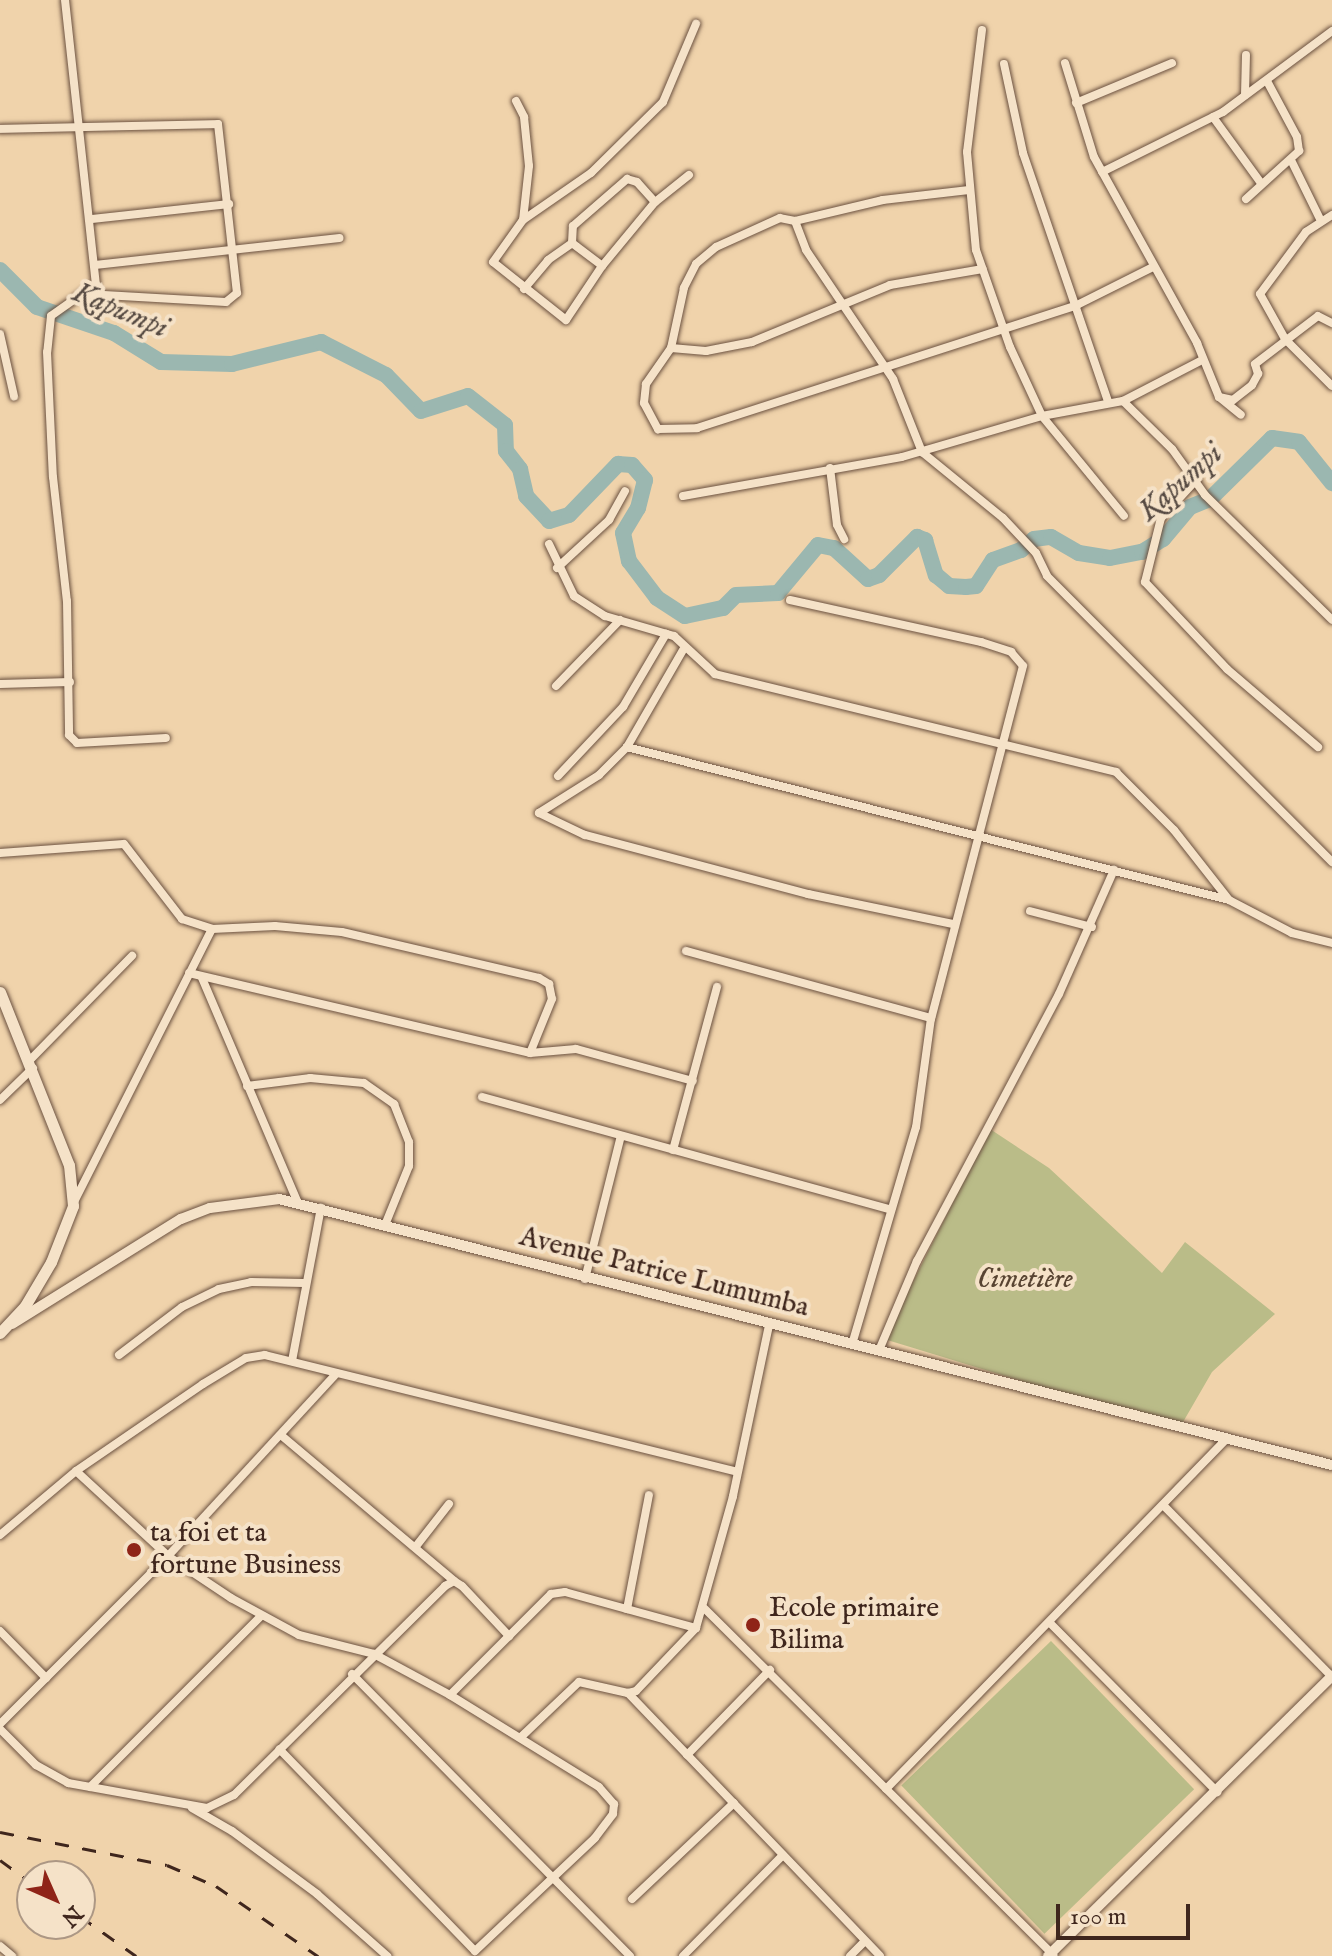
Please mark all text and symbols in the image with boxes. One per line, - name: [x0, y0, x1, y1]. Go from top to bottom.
- water label: Kapumpi: [67, 275, 173, 347]
- water label: Kapumpi: [1131, 437, 1231, 529]
- street label: Avenue Patrice Lumumba: [516, 1221, 812, 1325]
- park label: Cimetière: [977, 1263, 1073, 1297]
- place label: ta foi et ta fortune Business: [150, 1517, 341, 1583]
- marker: ta foi et ta fortune Business: [125, 1541, 143, 1559]
- place label: Ecole primaire Bilima: [769, 1592, 939, 1658]
- marker: Ecole primaire Bilima: [744, 1616, 762, 1634]
- north arrow: [16, 1860, 96, 1940]
- scale bar: [1060, 1888, 1194, 1938]
- text: N: [55, 1899, 88, 1932]
- text: 100 m: [1070, 1902, 1126, 1933]

